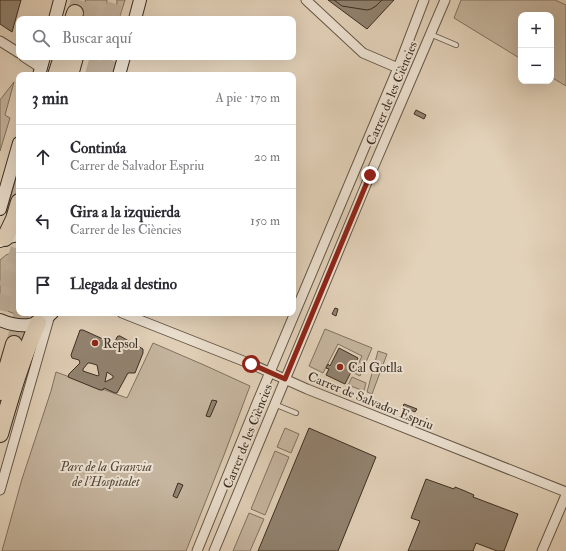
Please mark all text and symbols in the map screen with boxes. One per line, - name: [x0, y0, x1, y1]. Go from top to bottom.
- map controls: [518, 12, 554, 84]
- button: +: [518, 12, 554, 48]
- search box: [16, 16, 296, 60]
- icon: search: [30, 27, 52, 49]
- text: Buscar aquí: [62, 29, 131, 48]
- street label: Carrer de les Ciències: [363, 38, 421, 148]
- button: −: [518, 48, 554, 84]
- text: 3 min: [32, 88, 69, 109]
- text: A pie · 170 m: [216, 90, 280, 106]
- text: Continúa: [70, 139, 126, 158]
- icon: ahead: [32, 146, 54, 168]
- text: 20 m: [254, 149, 280, 165]
- text: Carrer de Salvador Espriu: [70, 158, 204, 174]
- route end: [361, 166, 379, 184]
- text: Gira a la izquierda: [70, 203, 180, 222]
- icon: left: [32, 210, 54, 232]
- text: 150 m: [250, 213, 280, 229]
- text: Carrer de les Ciències: [70, 222, 181, 238]
- icon: arrive: [32, 274, 54, 296]
- text: Llegada al destino: [70, 275, 177, 294]
- place label: Repsol: [103, 336, 139, 353]
- marker: Repsol: [90, 338, 100, 348]
- route start: [242, 355, 260, 373]
- place label: Cal Gotlla: [348, 360, 403, 376]
- marker: Cal Gotlla: [335, 362, 345, 372]
- street label: Carrer de Salvador Espriu: [305, 368, 436, 435]
- street label: Carrer de les Ciències: [220, 381, 276, 491]
- park label: Parc de la Granvia de l'Hospitalet: [59, 459, 152, 490]

